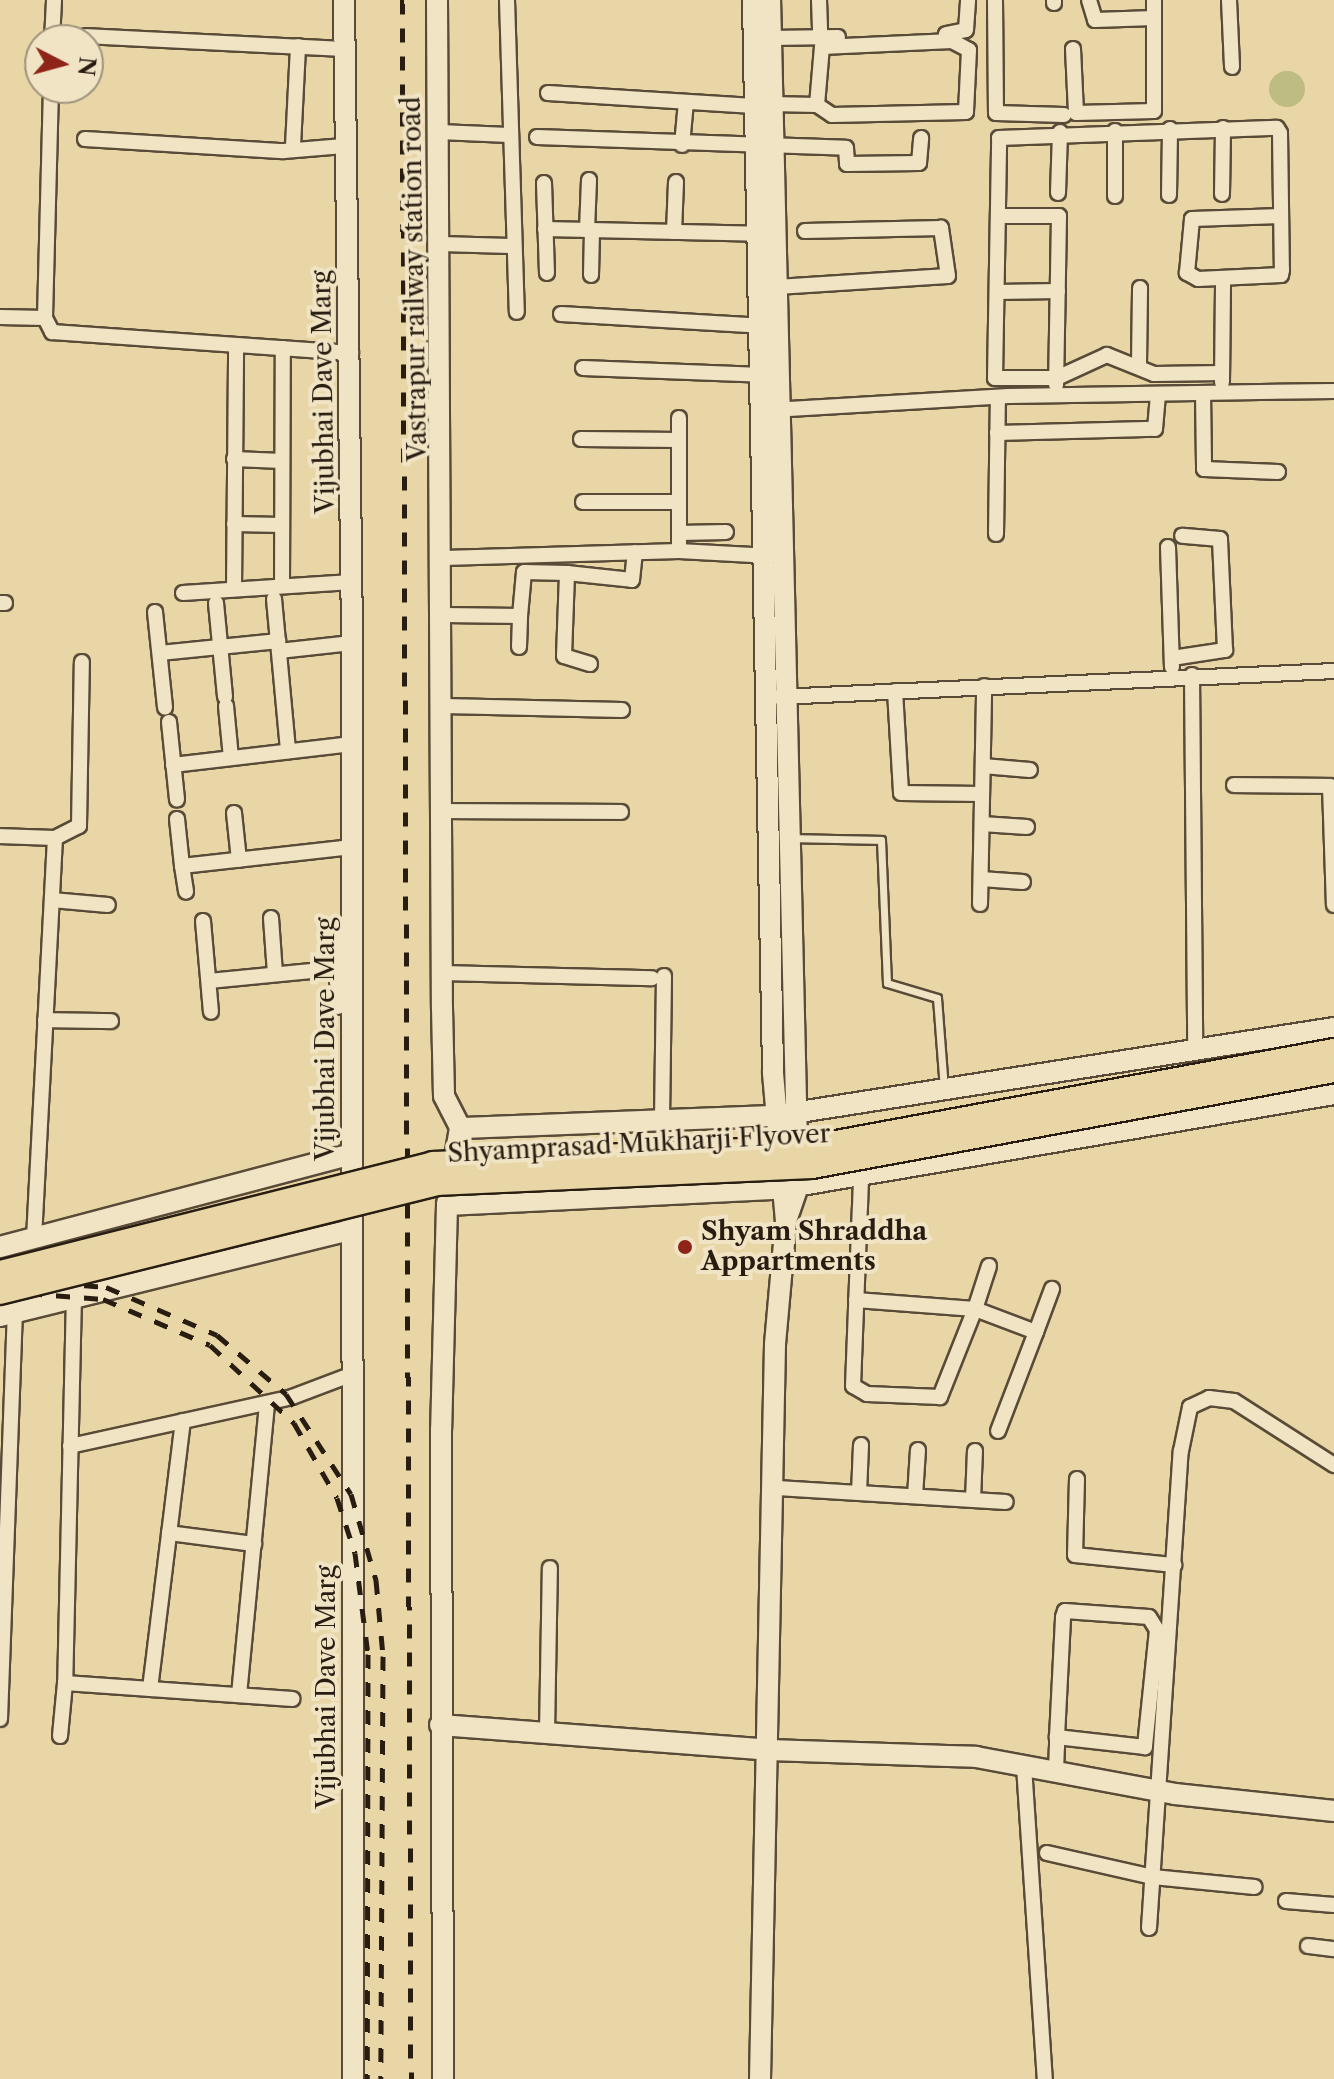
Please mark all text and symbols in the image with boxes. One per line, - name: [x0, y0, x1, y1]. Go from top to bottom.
- north arrow: [24, 24, 104, 104]
- text: N: [72, 55, 101, 77]
- street label: Vastrapur railway station road: [396, 96, 434, 462]
- street label: Vijubhai Dave Marg: [306, 270, 342, 514]
- street label: Vijubhai Dave Marg: [310, 917, 342, 1161]
- street label: Shyamprasad Mukharji Flyover: [447, 1118, 831, 1170]
- place label: Shyam Shraddha Appartments: [701, 1216, 927, 1278]
- marker: Shyam Shraddha Appartments: [676, 1238, 694, 1256]
- street label: Vijubhai Dave Marg: [311, 1565, 343, 1809]

